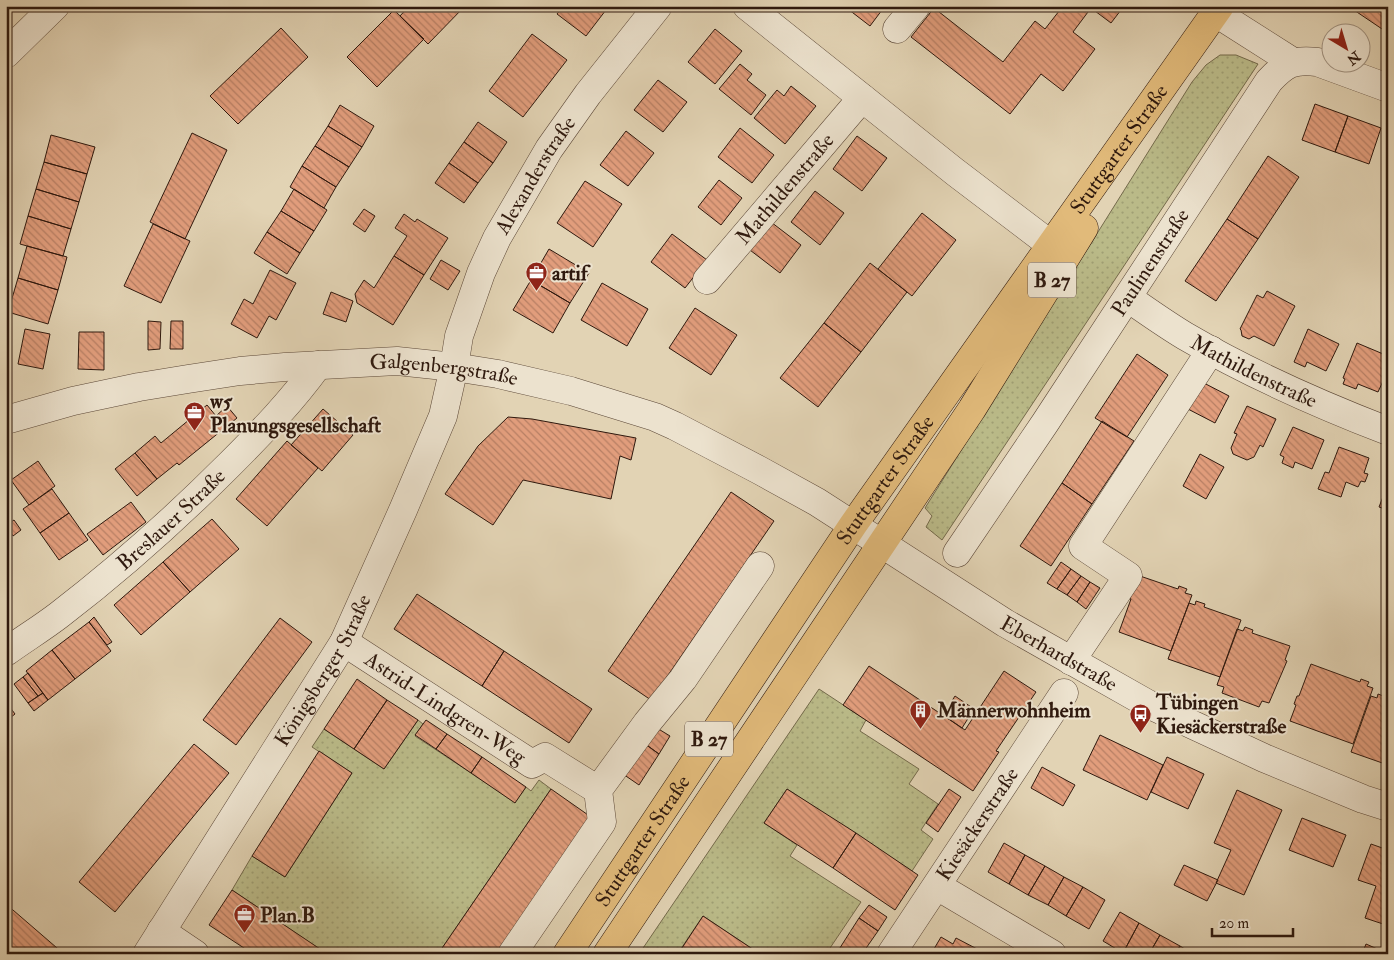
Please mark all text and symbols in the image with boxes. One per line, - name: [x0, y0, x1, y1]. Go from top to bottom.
- north arrow: [1322, 22, 1372, 72]
- text: N: [1343, 47, 1365, 69]
- street label: Stuttgarter Straße: [1064, 79, 1174, 220]
- street label: Alexanderstraße: [489, 111, 582, 240]
- street label: Mathildenstraße: [730, 127, 840, 250]
- street label: Paulinenstraße: [1106, 203, 1196, 322]
- place label: artif: [552, 260, 591, 287]
- office icon: artif: [524, 261, 548, 292]
- road number: B 27: [1028, 262, 1076, 298]
- street label: Mathildenstraße: [1185, 329, 1321, 415]
- street label: Galgenbergstraße: [369, 348, 521, 392]
- place label: w5 Planungsgesellschaft: [209, 388, 381, 439]
- office icon: w5 Planungsgesellschaft: [182, 401, 206, 432]
- street label: Stuttgarter Straße: [831, 410, 941, 550]
- street label: Breslauer Straße: [111, 463, 232, 577]
- street label: Königsberger Straße: [268, 590, 378, 752]
- street label: Eberhardstraße: [995, 610, 1122, 698]
- street label: Astrid-Lindgren-Weg: [359, 645, 532, 771]
- place label: Tübingen Kiesäckerstraße: [1155, 689, 1286, 740]
- place label: Männerwohnheim: [936, 697, 1091, 724]
- building icon: Männerwohnheim: [909, 698, 933, 729]
- bus stop icon: Tübingen Kiesäckerstraße: [1128, 702, 1152, 733]
- road number: B 27: [685, 722, 733, 756]
- street label: Kiesäckerstraße: [930, 762, 1025, 886]
- street label: Stuttgarter Straße: [589, 770, 697, 912]
- place label: Plan.B: [260, 902, 315, 929]
- office icon: Plan.B: [232, 903, 256, 934]
- scale bar: [1212, 905, 1293, 937]
- text: 20 m: [1219, 914, 1249, 933]

